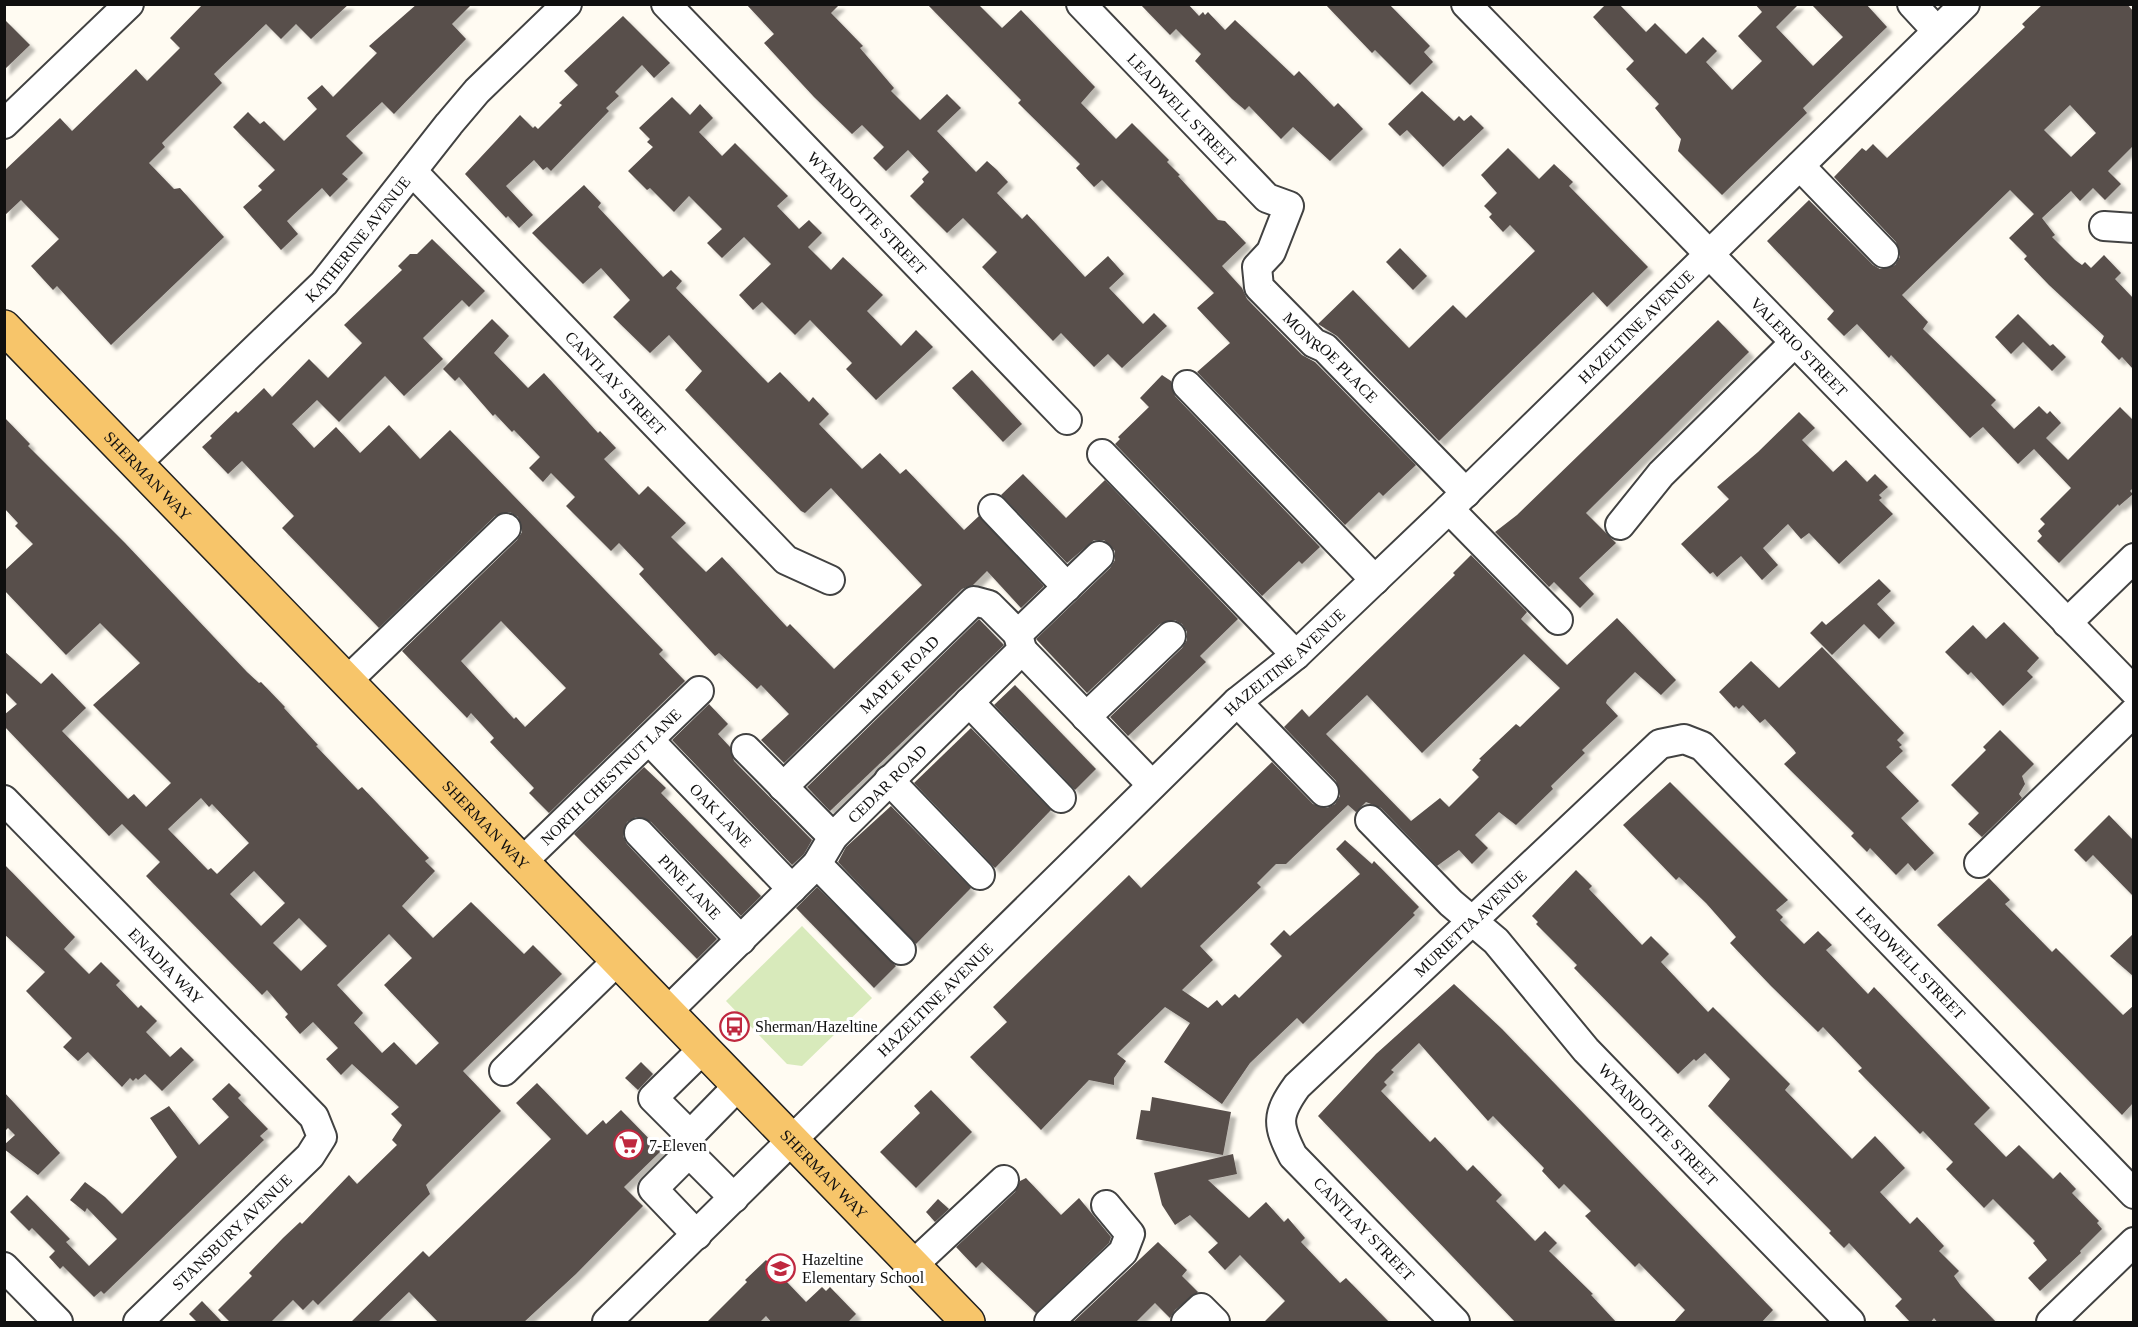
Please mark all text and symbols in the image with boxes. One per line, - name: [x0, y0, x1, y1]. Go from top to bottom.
- street label: LEADWELL STREET: [1124, 50, 1240, 169]
- street label: WYANDOTTE STREET: [805, 148, 930, 278]
- street label: KATHERINE AVENUE: [302, 173, 413, 305]
- street label: HAZELTINE AVENUE: [1575, 266, 1697, 386]
- street label: VALERIO STREET: [1748, 294, 1851, 400]
- street label: MONROE PLACE: [1280, 309, 1381, 406]
- street label: CANTLAY STREET: [562, 328, 670, 438]
- street label: SHERMAN WAY: [101, 428, 195, 524]
- street label: HAZELTINE AVENUE: [1220, 605, 1348, 719]
- street label: MAPLE ROAD: [856, 632, 942, 716]
- street label: NORTH CHESTNUT LANE: [537, 705, 684, 848]
- street label: CEDAR ROAD: [844, 741, 930, 826]
- street label: SHERMAN WAY: [439, 777, 533, 873]
- street label: OAK LANE: [687, 780, 755, 850]
- street label: PINE LANE: [656, 851, 725, 922]
- street label: MURIETTA AVENUE: [1411, 866, 1530, 980]
- street label: LEADWELL STREET: [1853, 903, 1969, 1023]
- street label: ENADIA WAY: [125, 924, 207, 1008]
- street label: HAZELTINE AVENUE: [874, 939, 996, 1060]
- bus stop icon: Sherman/Hazeltine: [718, 1010, 750, 1042]
- place label: Sherman/Hazeltine: [755, 1018, 878, 1035]
- street label: WYANDOTTE STREET: [1595, 1060, 1721, 1189]
- street label: SHERMAN WAY: [778, 1126, 871, 1222]
- supermarket icon: 7-Eleven: [612, 1129, 644, 1161]
- place label: 7-Eleven: [649, 1137, 707, 1154]
- street label: STANSBURY AVENUE: [169, 1171, 295, 1293]
- street label: CANTLAY STREET: [1310, 1174, 1418, 1284]
- place label: Hazeltine Elementary School: [802, 1251, 925, 1287]
- school or university icon: Hazeltine Elementary School: [765, 1252, 797, 1284]

